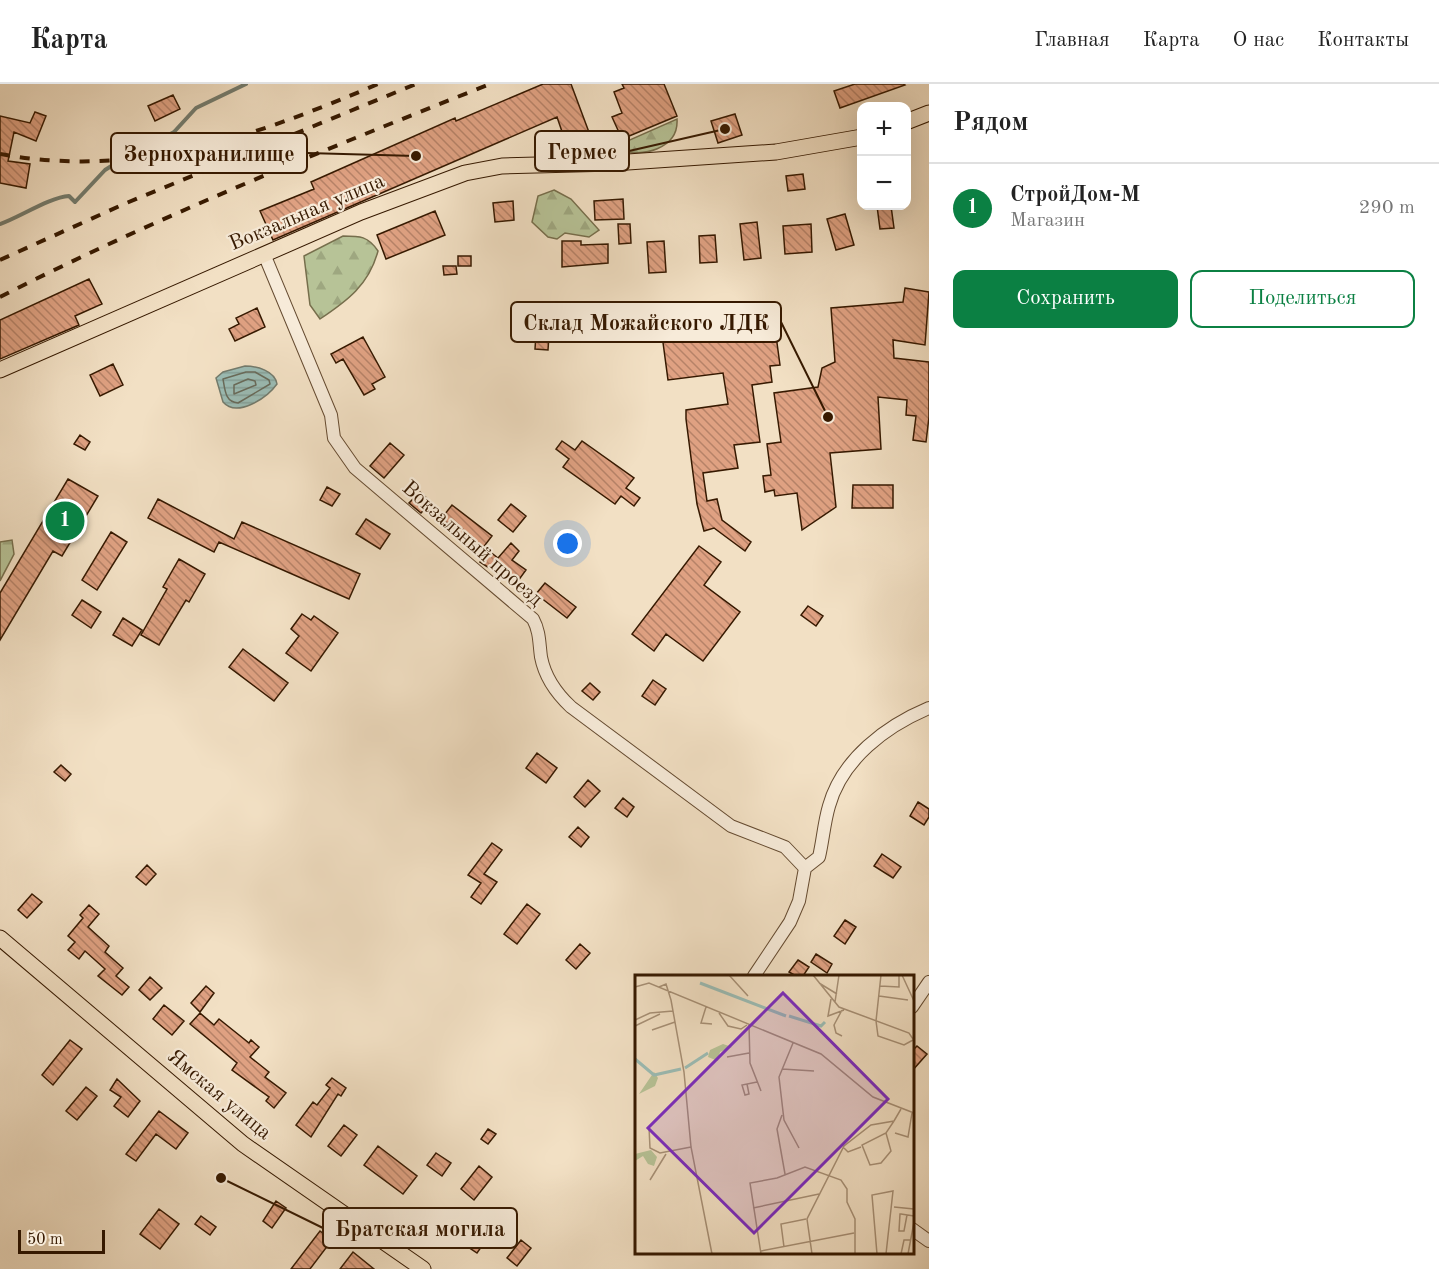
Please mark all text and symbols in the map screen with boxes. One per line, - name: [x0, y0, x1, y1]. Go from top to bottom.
- text: Карта: [30, 27, 108, 55]
- text: Главная: [1034, 30, 1110, 51]
- text: Карта: [1143, 30, 1200, 51]
- text: О нас: [1233, 30, 1284, 51]
- text: Контакты: [1317, 30, 1409, 51]
- map controls: [857, 102, 911, 210]
- button: +: [857, 102, 911, 156]
- text: Рядом: [953, 110, 1028, 136]
- callout: Гермес: [535, 131, 629, 171]
- callout: Зернохранилище: [111, 133, 307, 173]
- text: Гермес: [547, 142, 617, 164]
- text: Зернохранилище: [123, 144, 295, 166]
- button: −: [857, 156, 911, 210]
- street label: Вокзальная улица: [226, 171, 388, 255]
- text: СтройДом-М: [1010, 184, 1140, 206]
- text: 1: [967, 198, 978, 218]
- text: 290 m: [1359, 198, 1415, 218]
- text: Магазин: [1010, 211, 1085, 231]
- button: Сохранить: [953, 270, 1178, 328]
- button: Поделиться: [1190, 270, 1415, 328]
- callout: Склад Можайского ЛДК: [511, 302, 781, 342]
- text: Склад Можайского ЛДК: [523, 313, 769, 335]
- street label: Вокзальный проезд: [398, 477, 547, 611]
- pin: 1: [46, 498, 84, 544]
- your location: [553, 529, 582, 558]
- inset map: [635, 975, 914, 1254]
- street label: Ямская улица: [163, 1046, 275, 1144]
- callout: Братская могила: [323, 1208, 517, 1248]
- text: Братская могила: [335, 1219, 505, 1241]
- scale bar: [18, 1227, 105, 1254]
- text: 50 m: [27, 1232, 63, 1248]

